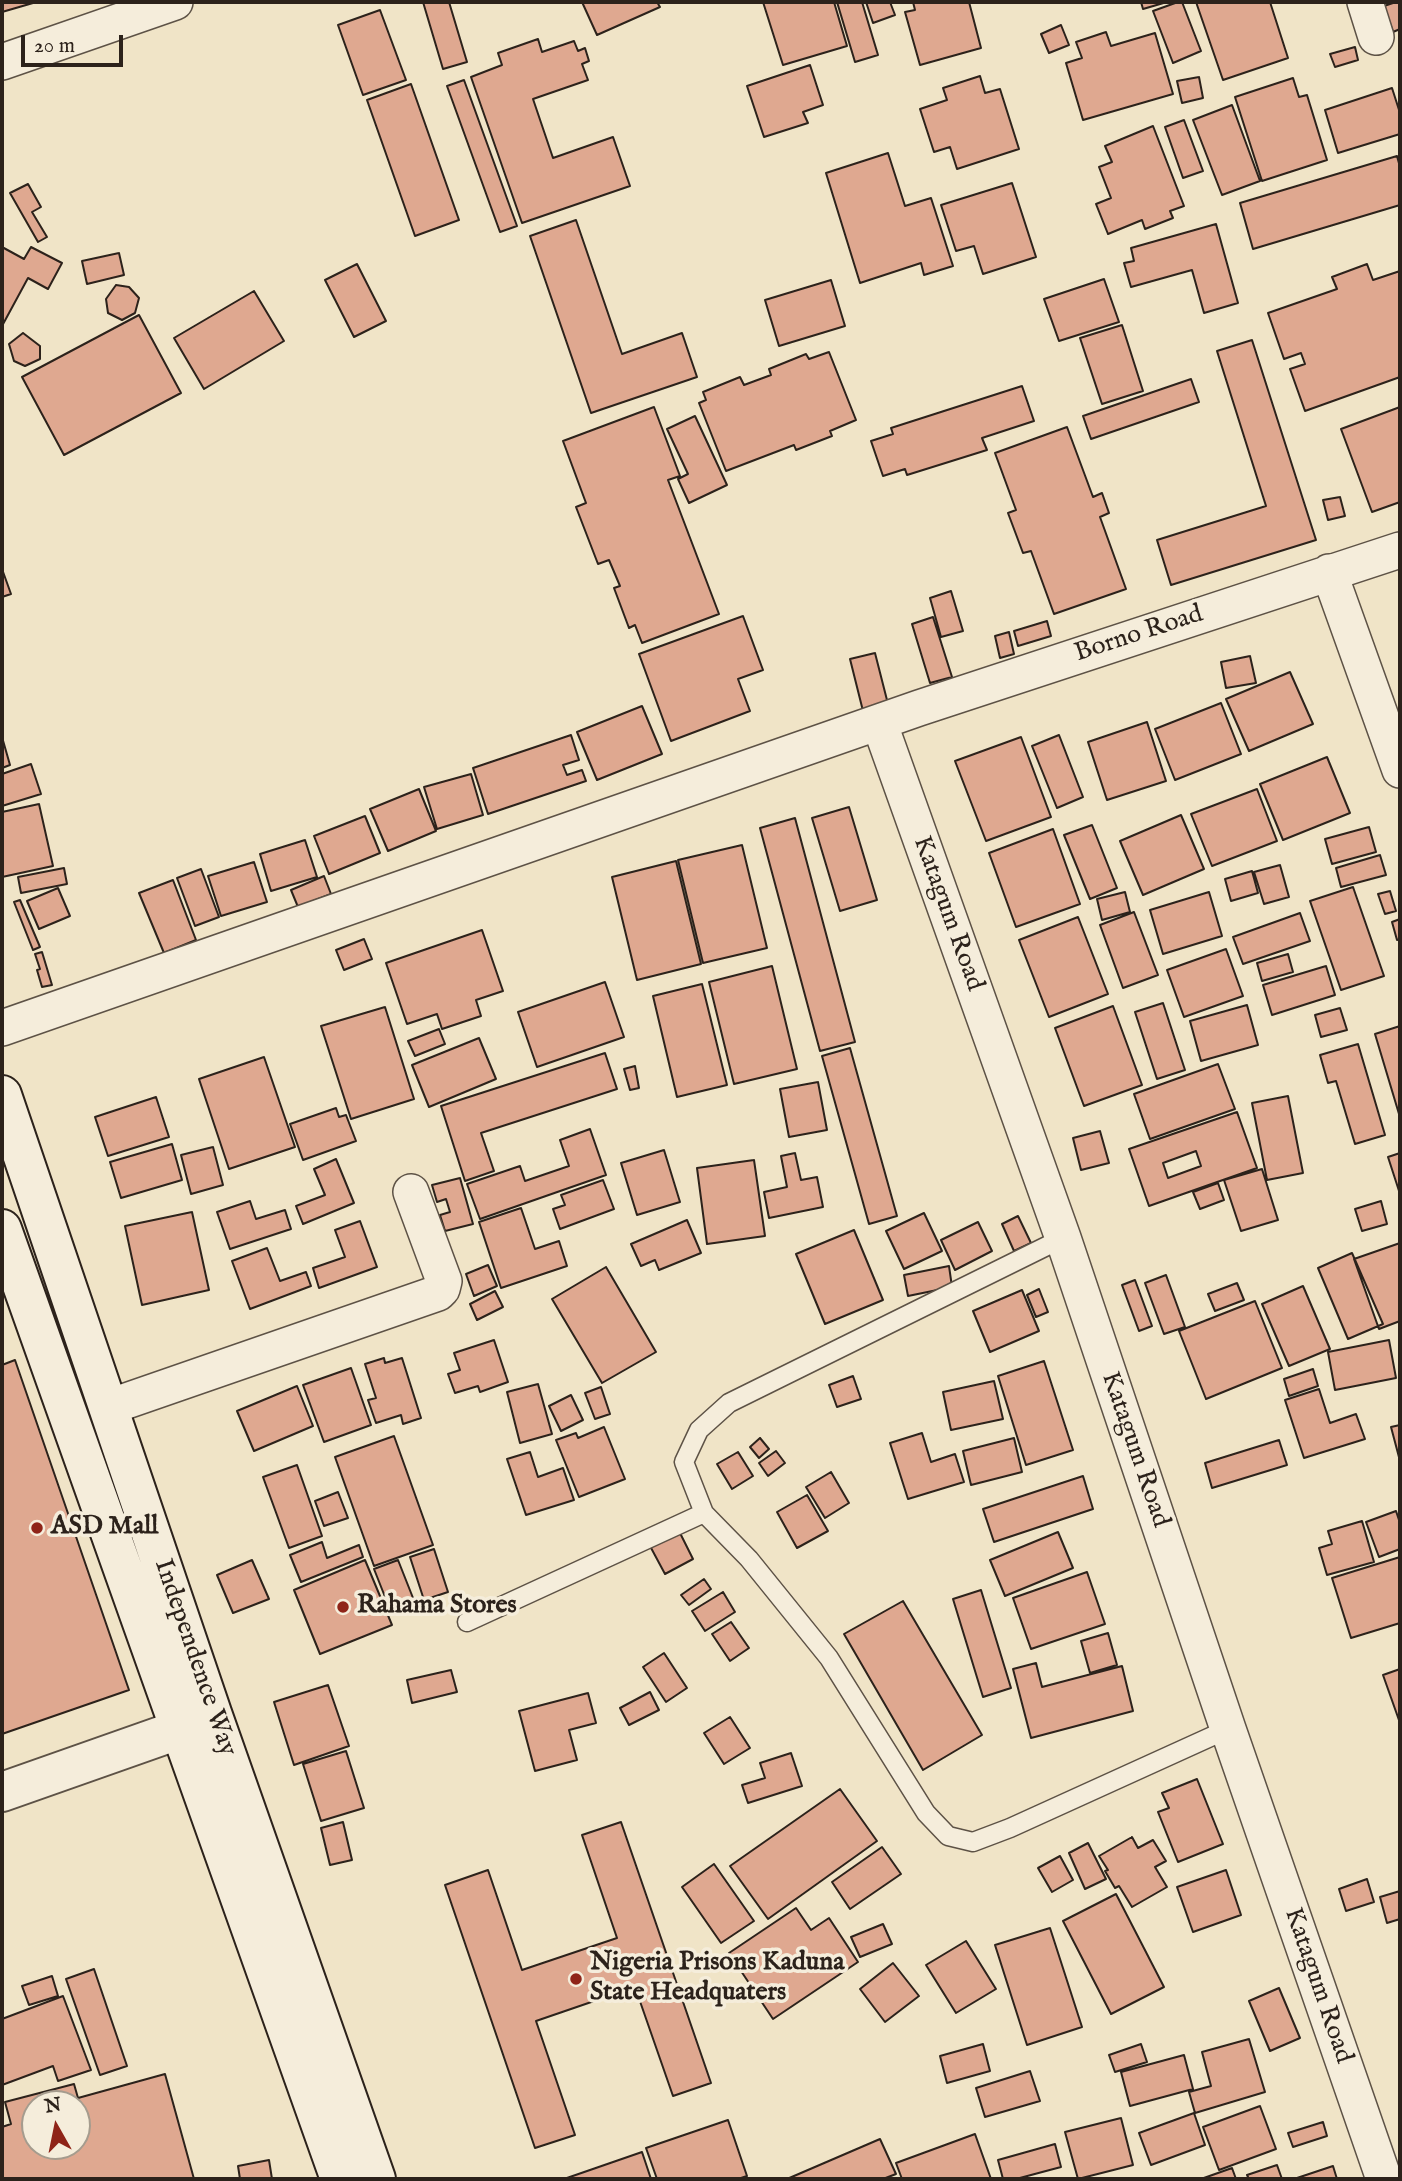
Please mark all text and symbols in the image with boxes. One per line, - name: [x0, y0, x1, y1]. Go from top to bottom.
- scale bar: [24, 21, 126, 65]
- text: 20 m: [34, 33, 75, 60]
- street label: Borno Road: [1071, 600, 1207, 670]
- street label: Katagum Road: [905, 832, 989, 996]
- street label: Katagum Road: [1093, 1368, 1175, 1532]
- place label: ASD Mall: [51, 1512, 158, 1544]
- marker: ASD Mall: [29, 1520, 45, 1536]
- street label: Independence Way: [146, 1555, 242, 1761]
- place label: Rahama Stores: [357, 1591, 517, 1623]
- marker: Rahama Stores: [335, 1599, 351, 1615]
- street label: Katagum Road: [1276, 1904, 1358, 2068]
- place label: Nigeria Prisons Kaduna State Headquaters: [590, 1948, 844, 2010]
- marker: Nigeria Prisons Kaduna State Headquaters: [568, 1971, 584, 1987]
- north arrow: [21, 2090, 91, 2160]
- text: N: [43, 2093, 63, 2119]

